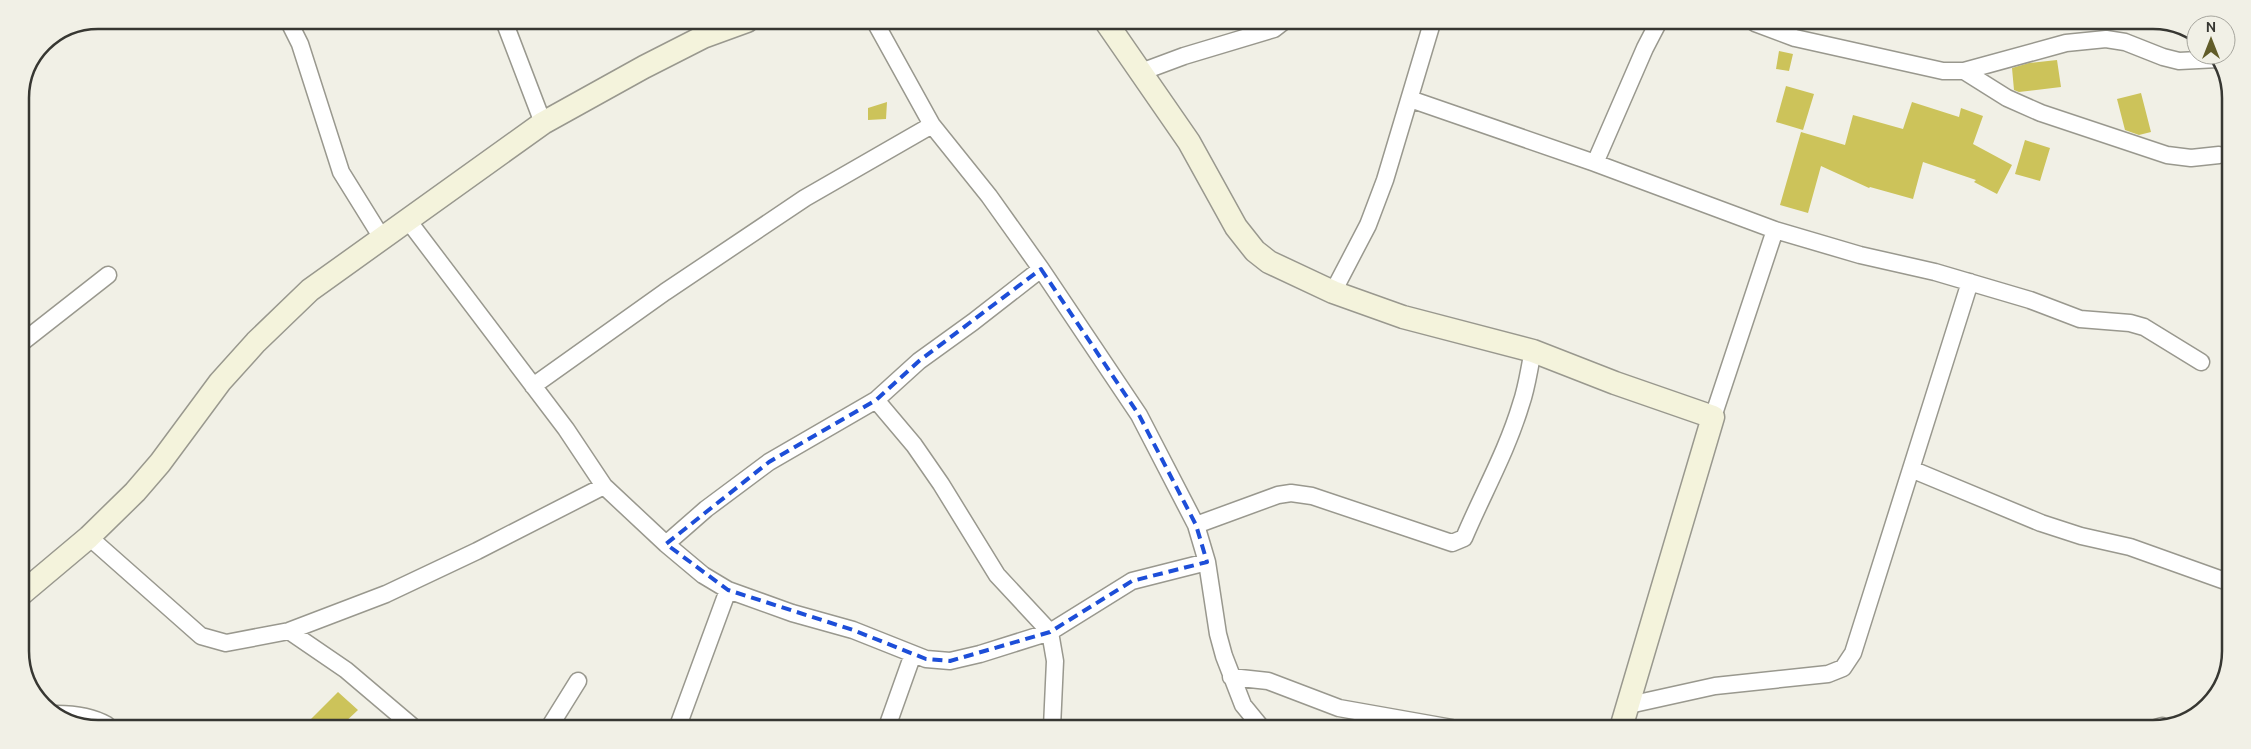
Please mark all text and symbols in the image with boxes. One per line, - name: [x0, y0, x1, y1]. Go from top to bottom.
- north arrow: [2186, 15, 2236, 65]
- text: N: [2206, 19, 2216, 35]

